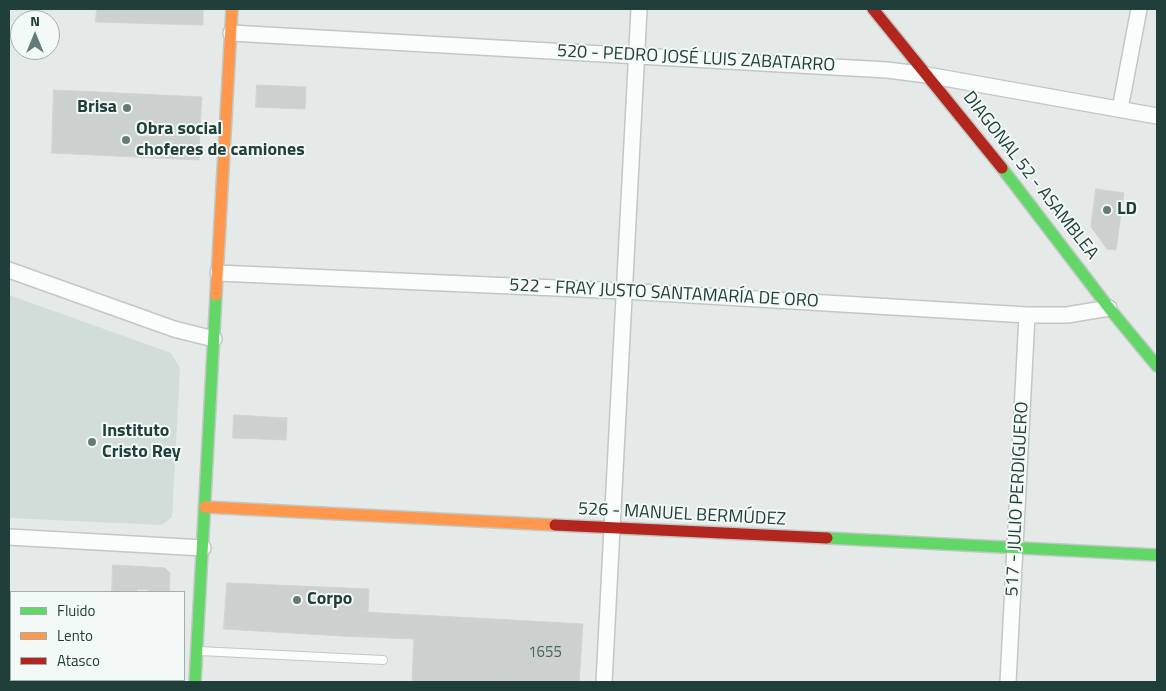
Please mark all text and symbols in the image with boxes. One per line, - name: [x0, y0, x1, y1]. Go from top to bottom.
- north arrow: [10, 10, 60, 60]
- text: N: [30, 10, 40, 31]
- street label: 520 - PEDRO JOSÉ LUIS ZABATARRO: [556, 41, 836, 77]
- street label: DIAGONAL 52 - ASAMBLEA: [958, 88, 1102, 264]
- place label: Brisa: [77, 97, 117, 119]
- marker: Brisa: [121, 102, 133, 114]
- place label: Obra social choferes de camiones: [136, 119, 305, 162]
- marker: Obra social choferes de camiones: [120, 134, 132, 146]
- place label: LD: [1117, 199, 1137, 221]
- marker: LD: [1101, 204, 1113, 216]
- street label: 522 - FRAY JUSTO SANTAMARÍA DE ORO: [509, 275, 819, 313]
- street label: 517 - JULIO PERDIGUERO: [1002, 401, 1034, 597]
- place label: Instituto Cristo Rey: [102, 421, 181, 464]
- marker: Instituto Cristo Rey: [86, 436, 98, 448]
- street label: 526 - MANUEL BERMÚDEZ: [577, 499, 787, 531]
- place label: Corpo: [307, 589, 352, 611]
- legend: [10, 591, 185, 681]
- marker: Corpo: [291, 594, 303, 606]
- text: Fluido: [57, 599, 95, 622]
- text: Lento: [57, 624, 93, 647]
- house number: 1655: [528, 644, 562, 662]
- text: Atasco: [57, 649, 100, 672]

